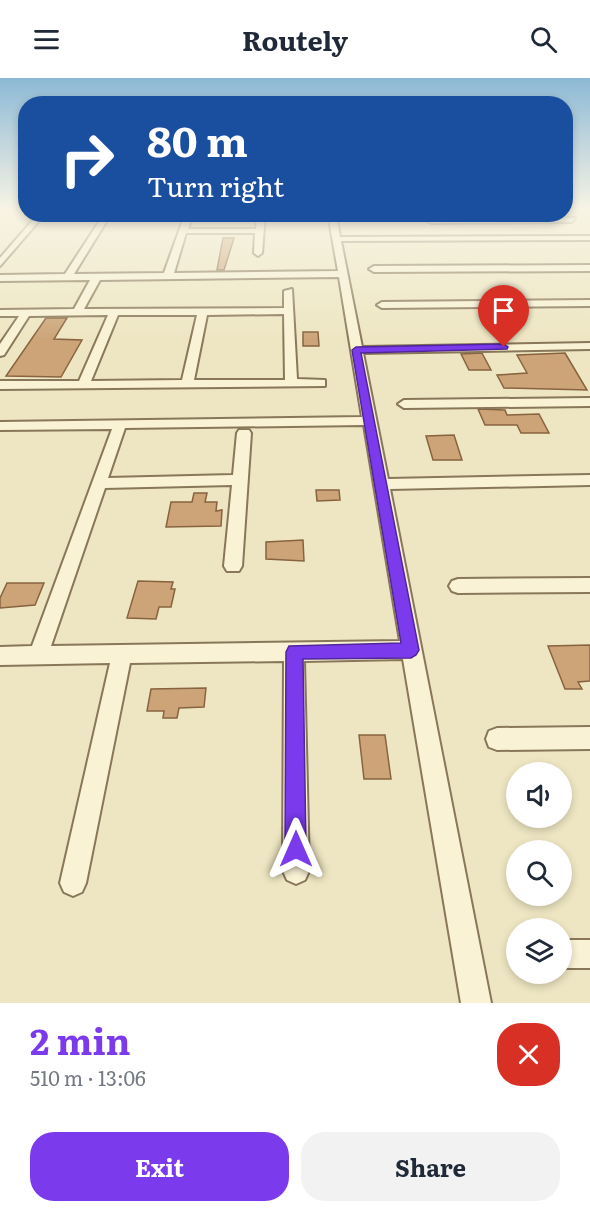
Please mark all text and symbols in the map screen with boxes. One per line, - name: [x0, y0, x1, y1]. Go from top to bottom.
- text: Routely: [242, 19, 348, 59]
- icon: menu: [30, 23, 63, 56]
- icon: search: [527, 23, 560, 56]
- text: 80 m: [147, 108, 248, 170]
- icon: right: [48, 120, 126, 198]
- text: Turn right: [147, 165, 284, 205]
- pin: [478, 285, 529, 347]
- icon: arrive: [487, 294, 520, 327]
- map controls: [506, 762, 572, 984]
- button: sound: [506, 762, 572, 828]
- position arrow: [264, 817, 328, 881]
- button: search: [506, 840, 572, 906]
- button: layers: [506, 918, 572, 984]
- text: 2 min: [30, 1013, 131, 1066]
- button: close: [497, 1023, 560, 1086]
- text: 510 m · 13:06: [30, 1062, 146, 1092]
- button: Exit: [30, 1132, 289, 1201]
- button: Share: [301, 1132, 560, 1201]

